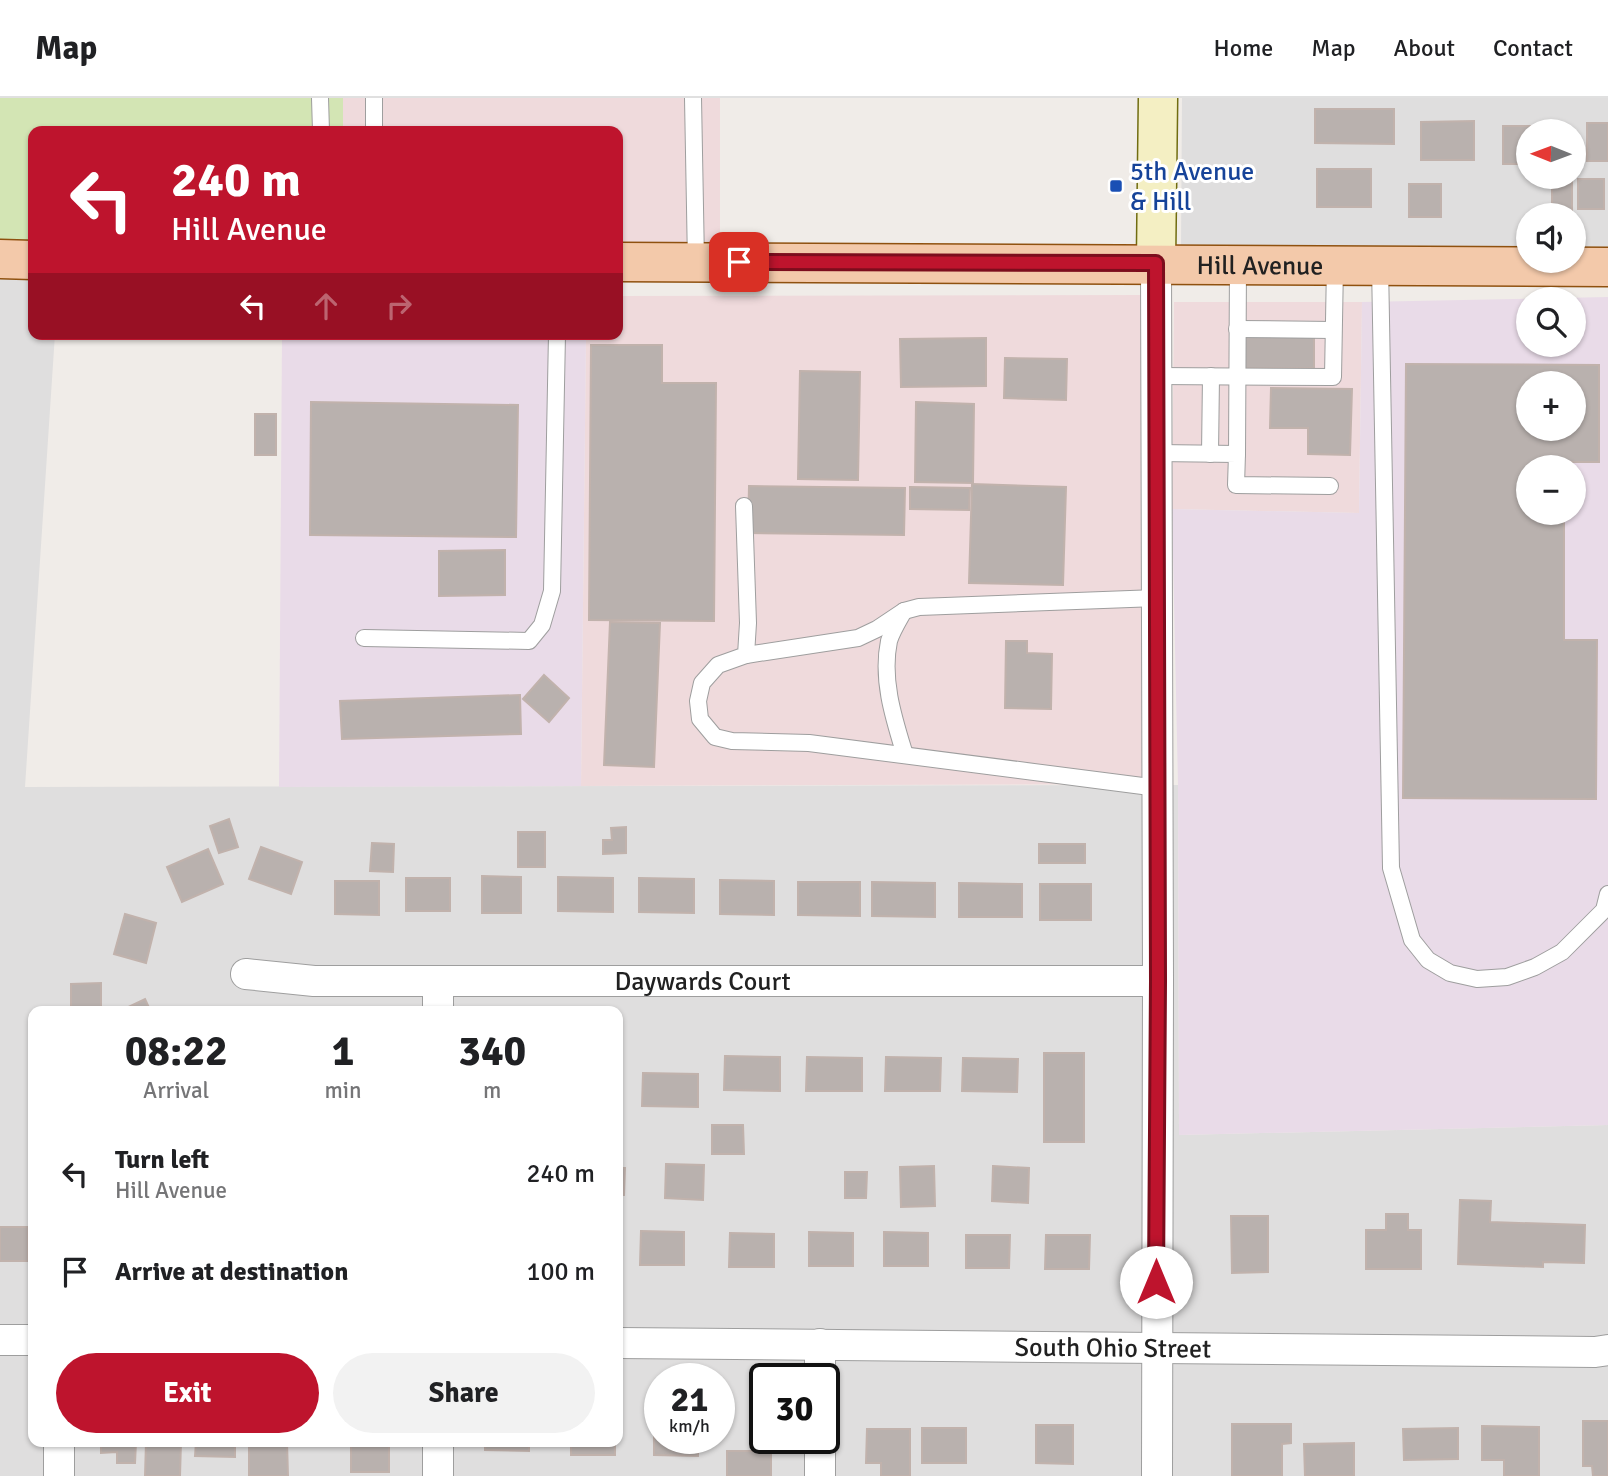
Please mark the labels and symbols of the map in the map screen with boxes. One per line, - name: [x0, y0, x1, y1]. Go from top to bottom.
- north arrow: [1516, 119, 1586, 189]
- place label: 5th Avenue & Hill: [1130, 156, 1254, 218]
- marker: 5th Avenue & Hill: [1108, 178, 1124, 194]
- pin: [709, 232, 769, 292]
- street label: Hill Avenue: [1197, 250, 1323, 283]
- street label: Daywards Court: [615, 966, 791, 998]
- position arrow: [1119, 1245, 1193, 1319]
- street label: South Ohio Street: [1015, 1332, 1211, 1365]
- speed limit sign: 30: [749, 1363, 840, 1454]

